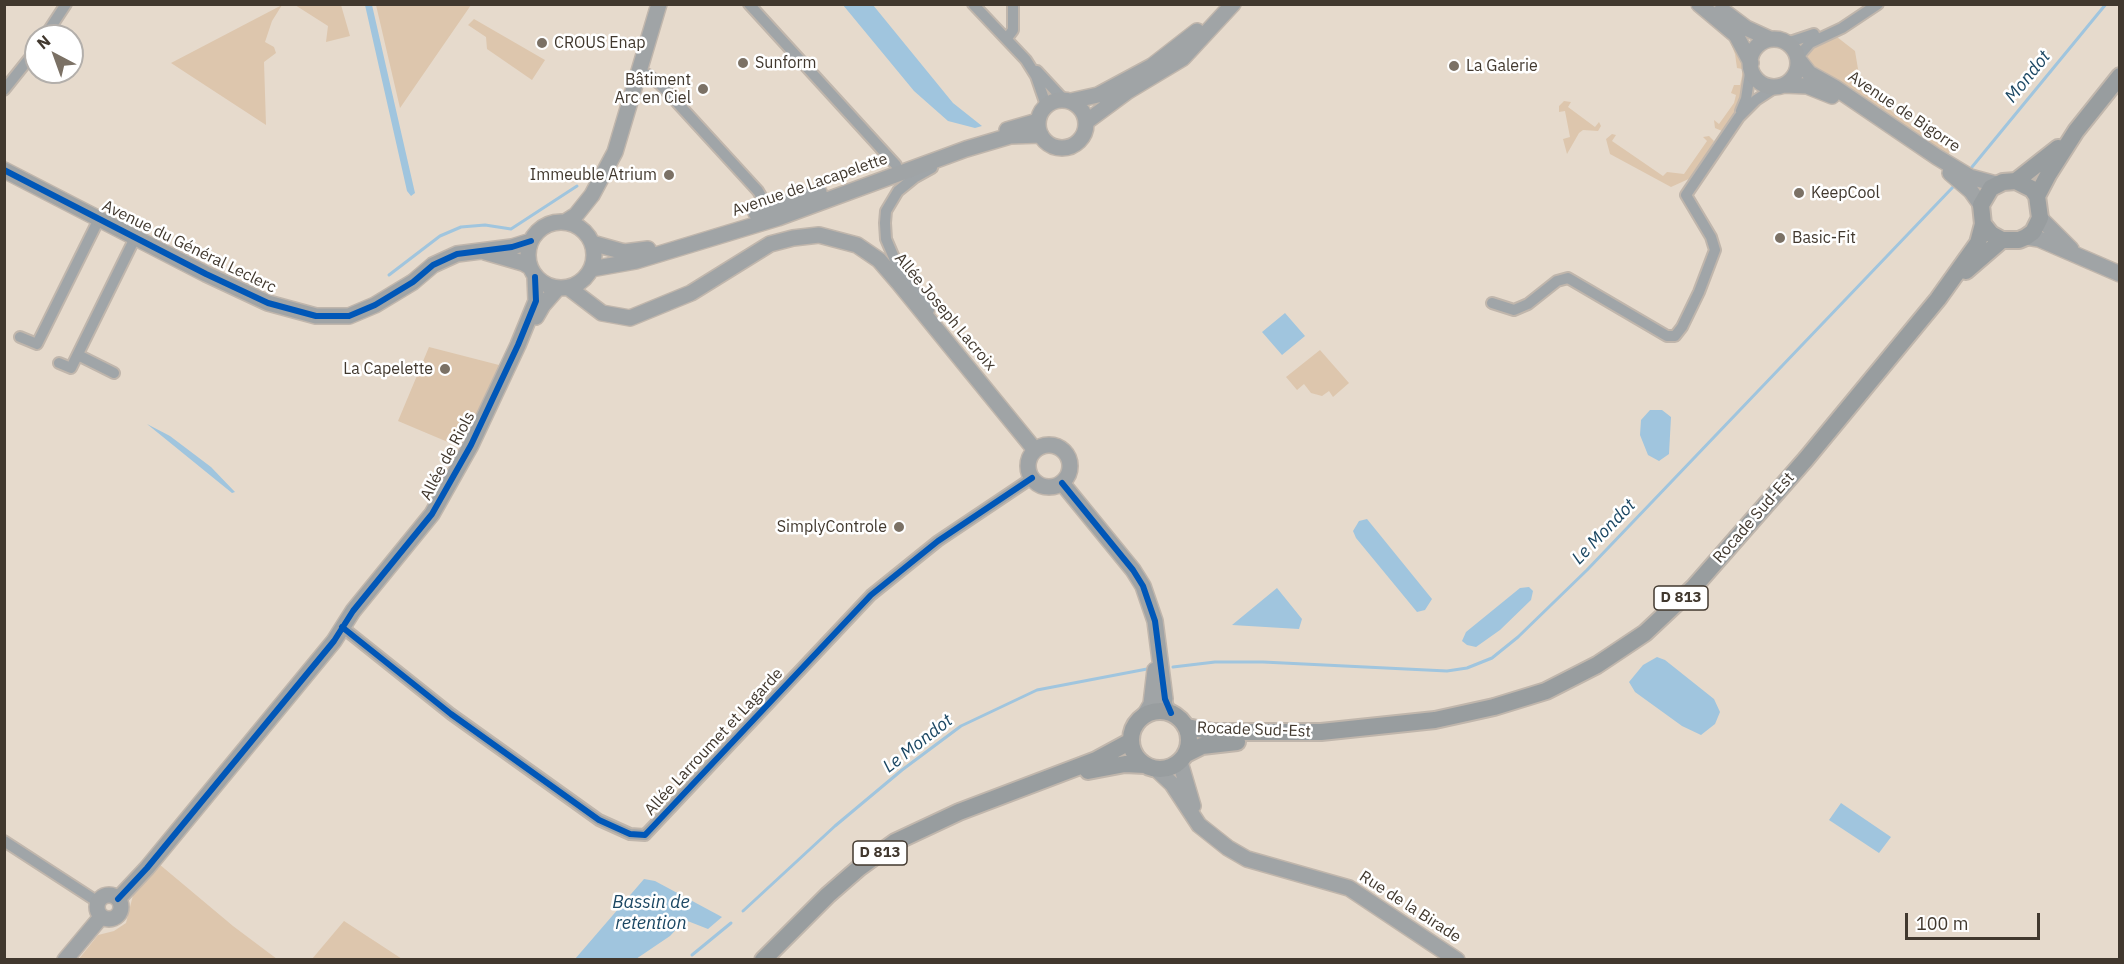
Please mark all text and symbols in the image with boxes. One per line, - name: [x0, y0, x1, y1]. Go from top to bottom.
- north arrow: [24, 24, 84, 84]
- text: N: [33, 31, 54, 53]
- place label: CROUS Enap: [554, 33, 646, 53]
- marker: CROUS Enap: [535, 36, 549, 50]
- water label: Mondot: [2001, 47, 2055, 107]
- place label: Sunform: [755, 53, 816, 73]
- marker: Sunform: [736, 56, 750, 70]
- place label: La Galerie: [1466, 56, 1538, 76]
- marker: La Galerie: [1447, 59, 1461, 73]
- street label: Avenue de Bigorre: [1844, 67, 1964, 157]
- place label: Bâtiment Arc en Ciel: [614, 70, 691, 108]
- marker: Bâtiment Arc en Ciel: [696, 82, 710, 96]
- street label: Avenue de Lacapelette: [730, 149, 890, 221]
- place label: Immeuble Atrium: [530, 165, 657, 185]
- marker: Immeuble Atrium: [662, 168, 676, 182]
- place label: KeepCool: [1811, 183, 1880, 203]
- marker: KeepCool: [1792, 186, 1806, 200]
- street label: Avenue du Général Leclerc: [99, 196, 279, 298]
- place label: Basic-Fit: [1792, 228, 1856, 248]
- marker: Basic-Fit: [1773, 231, 1787, 245]
- street label: Allée Joseph Lacroix: [890, 249, 1000, 375]
- place label: La Capelette: [343, 359, 433, 379]
- marker: La Capelette: [438, 362, 452, 376]
- street label: Allée de Riols: [417, 408, 479, 504]
- street label: Rocade Sud-Est: [1709, 469, 1799, 567]
- water label: Le Mondot: [1568, 495, 1640, 569]
- place label: SimplyControle: [777, 517, 887, 537]
- marker: SimplyControle: [892, 520, 906, 534]
- road number: D 813: [1654, 586, 1708, 610]
- street label: Allée Larroumet et Lagarde: [641, 664, 787, 820]
- water label: Le Mondot: [879, 710, 957, 778]
- street label: Rocade Sud-Est: [1197, 718, 1311, 742]
- road number: D 813: [853, 841, 907, 865]
- street label: Rue de la Birade: [1356, 867, 1464, 947]
- water label: Bassin de retention: [612, 892, 690, 934]
- scale bar: [1908, 901, 2043, 939]
- text: 100 m: [1916, 912, 1968, 935]

